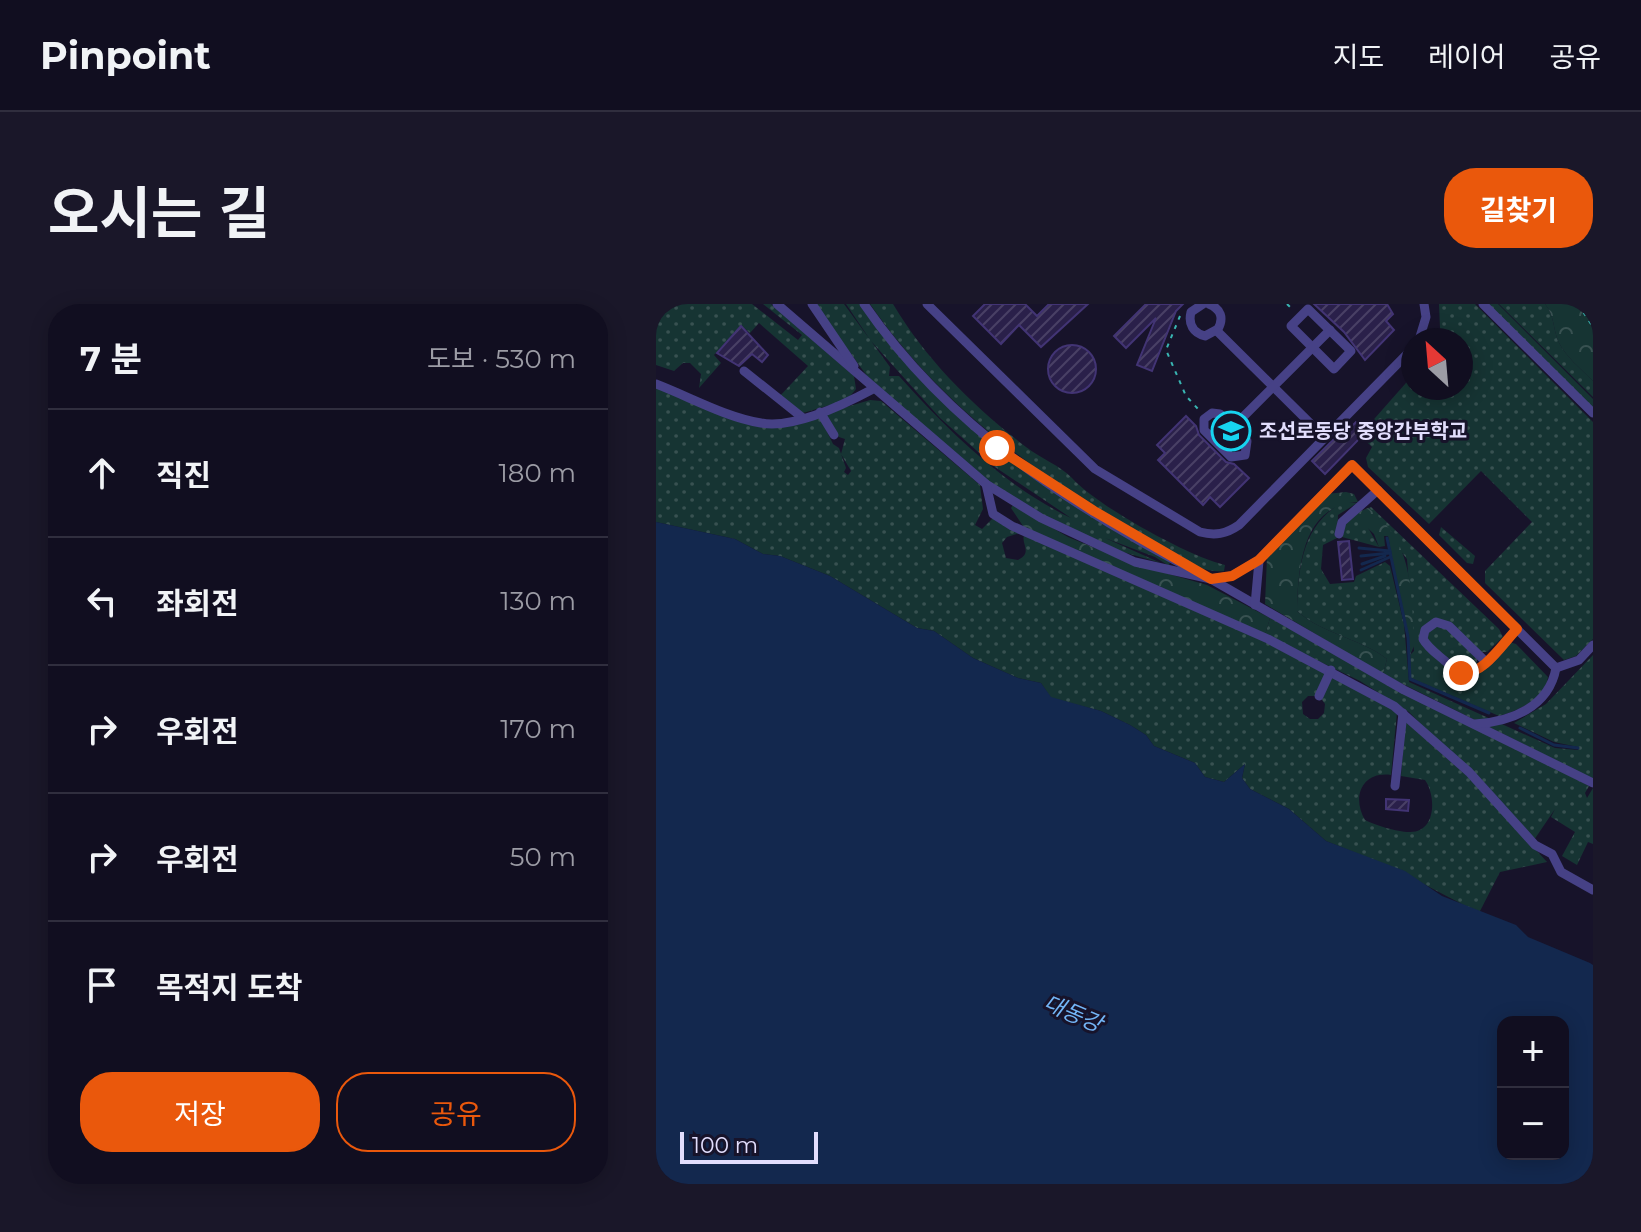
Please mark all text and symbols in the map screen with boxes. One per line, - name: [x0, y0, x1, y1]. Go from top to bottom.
- text: Pinpoint: [40, 32, 211, 79]
- text: 지도: [1333, 40, 1384, 74]
- text: 레이어: [1428, 40, 1505, 74]
- text: 공유: [1549, 40, 1601, 74]
- button: 길찾기: [1444, 168, 1593, 248]
- text: 오시는 길: [48, 179, 270, 247]
- north arrow: [1401, 328, 1473, 400]
- text: 7 분: [80, 338, 142, 380]
- text: 도보 · 530 m: [427, 343, 576, 375]
- school or university icon: 조선로동당 중앙간부학교: [1210, 410, 1252, 452]
- place label: 조선로동당 중앙간부학교: [1259, 419, 1467, 443]
- route start: [979, 430, 1015, 466]
- icon: ahead: [80, 451, 124, 495]
- text: 직진: [156, 457, 211, 494]
- text: 180 m: [498, 457, 576, 489]
- icon: left: [80, 579, 124, 623]
- text: 좌회전: [156, 585, 239, 622]
- text: 130 m: [500, 585, 576, 617]
- route end: [1443, 655, 1479, 691]
- icon: right: [80, 707, 124, 751]
- text: 우회전: [156, 713, 239, 750]
- text: 170 m: [500, 713, 576, 745]
- icon: right: [80, 835, 124, 879]
- text: 우회전: [156, 841, 239, 878]
- text: 50 m: [510, 841, 576, 873]
- icon: arrive: [80, 963, 124, 1007]
- text: 목적지 도착: [156, 969, 303, 1006]
- water label: 대동강: [1040, 989, 1109, 1039]
- map controls: [1497, 1016, 1569, 1160]
- button: +: [1497, 1016, 1569, 1088]
- button: 저장: [80, 1072, 320, 1152]
- button: 공유: [336, 1072, 576, 1152]
- button: −: [1497, 1088, 1569, 1160]
- scale bar: [680, 1128, 818, 1164]
- text: 100 m: [692, 1132, 758, 1159]

